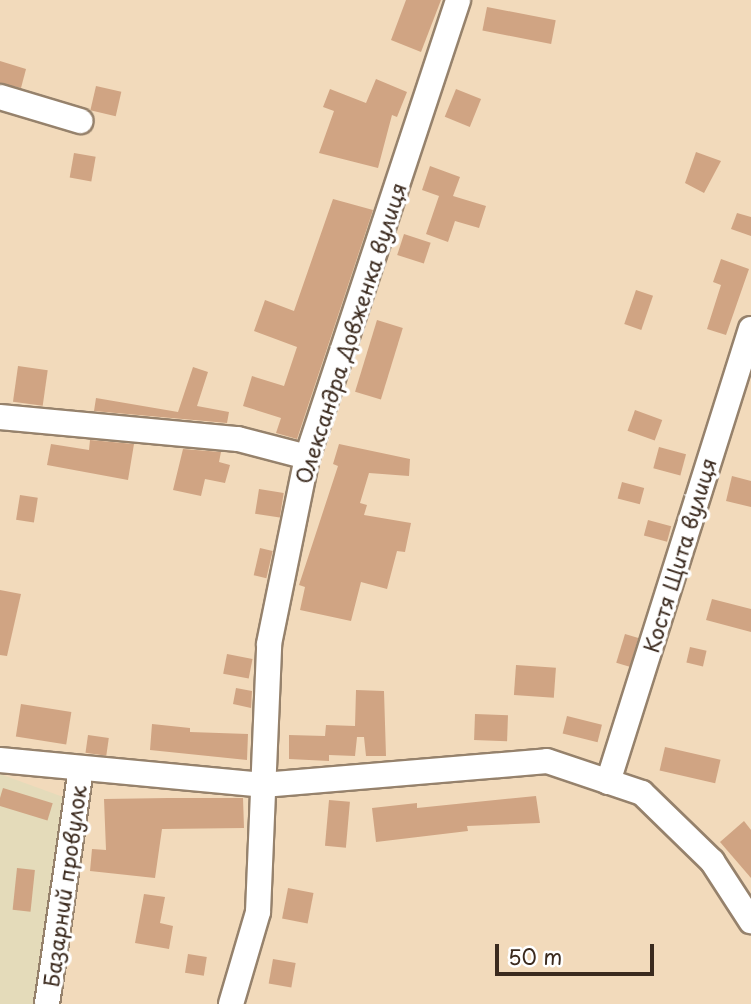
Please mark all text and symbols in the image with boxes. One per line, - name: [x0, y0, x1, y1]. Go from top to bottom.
- street label: Олександра Довженка вулиця: [289, 179, 411, 487]
- street label: Костя Щита вулиця: [637, 454, 721, 656]
- street label: Базарний провулок: [37, 784, 91, 988]
- scale bar: [499, 930, 658, 974]
- text: 50 m: [508, 940, 562, 972]

